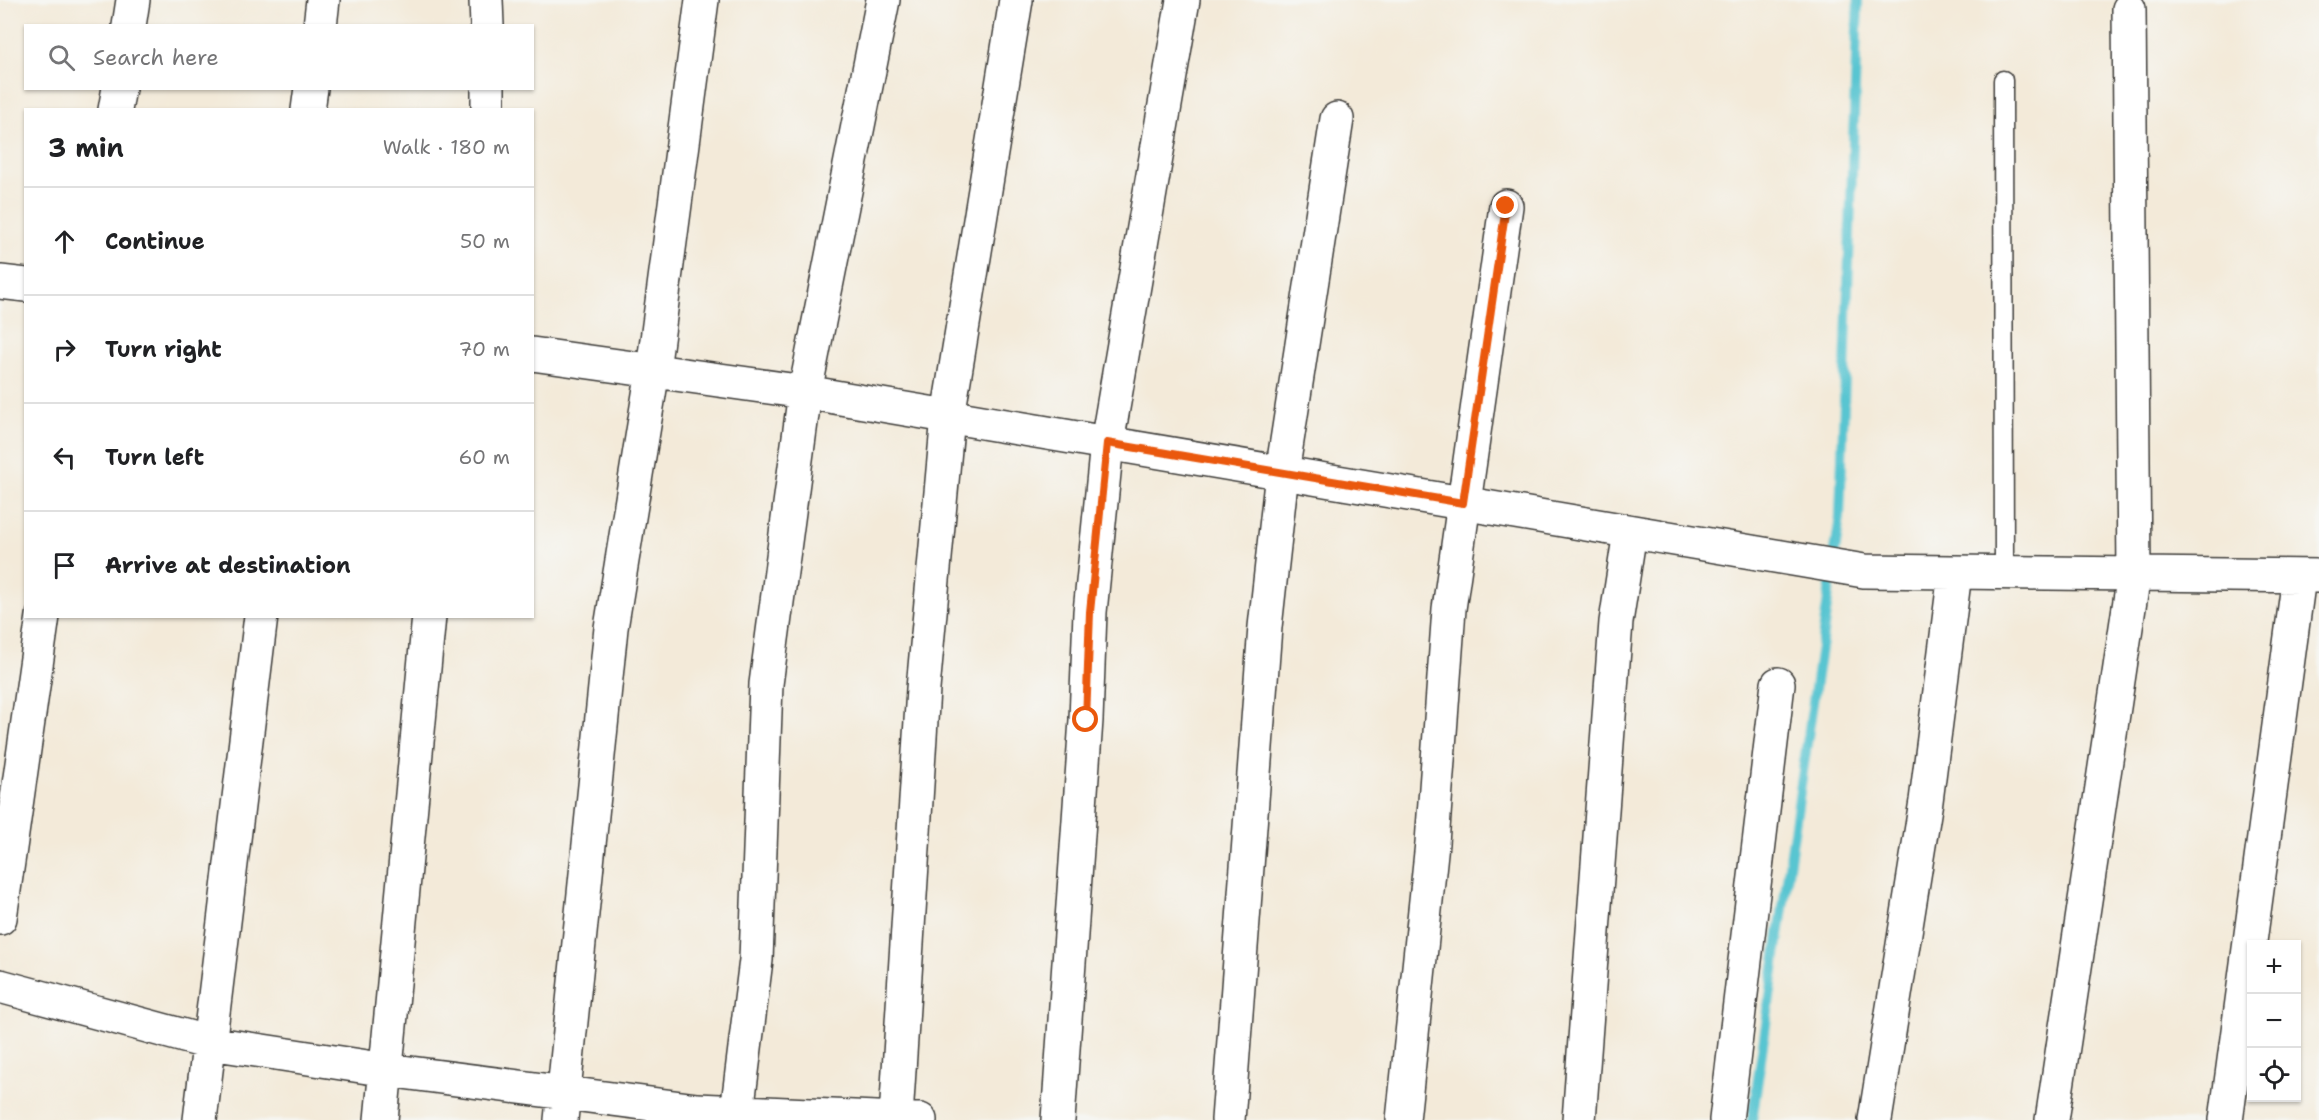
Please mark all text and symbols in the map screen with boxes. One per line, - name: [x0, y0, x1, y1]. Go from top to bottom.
- search box: [24, 24, 534, 90]
- icon: search: [45, 41, 78, 74]
- text: Search here: [93, 43, 219, 72]
- text: 3 min: [48, 130, 124, 165]
- text: Walk · 180 m: [383, 134, 510, 160]
- route end: [1492, 192, 1518, 218]
- icon: ahead: [48, 225, 81, 258]
- text: Continue: [105, 227, 205, 256]
- text: 50 m: [460, 228, 510, 254]
- icon: right: [48, 333, 81, 366]
- text: Turn right: [105, 335, 222, 364]
- text: 70 m: [458, 336, 510, 362]
- icon: left: [48, 441, 81, 474]
- text: Turn left: [105, 443, 204, 472]
- text: 60 m: [458, 444, 510, 470]
- icon: arrive: [48, 549, 81, 582]
- text: Arrive at destination: [105, 551, 351, 580]
- route start: [1072, 706, 1098, 732]
- map controls: [2247, 940, 2301, 1102]
- button: +: [2247, 940, 2301, 994]
- button: −: [2247, 994, 2301, 1048]
- button: locate: [2247, 1048, 2301, 1102]

